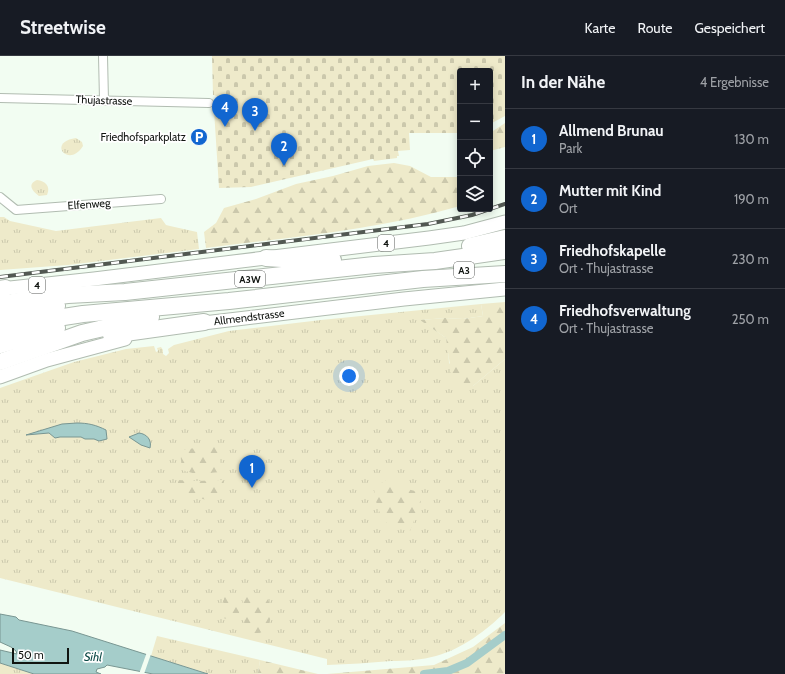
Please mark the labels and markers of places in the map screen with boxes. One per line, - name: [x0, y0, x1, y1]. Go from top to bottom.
- pin: 4: [212, 94, 238, 127]
- pin: 3: [242, 98, 268, 131]
- parking icon: Friedhofsparkplatz: [189, 127, 209, 147]
- place label: Friedhofsparkplatz: [100, 130, 186, 144]
- pin: 2: [271, 133, 297, 166]
- pin: 1: [239, 455, 265, 488]

